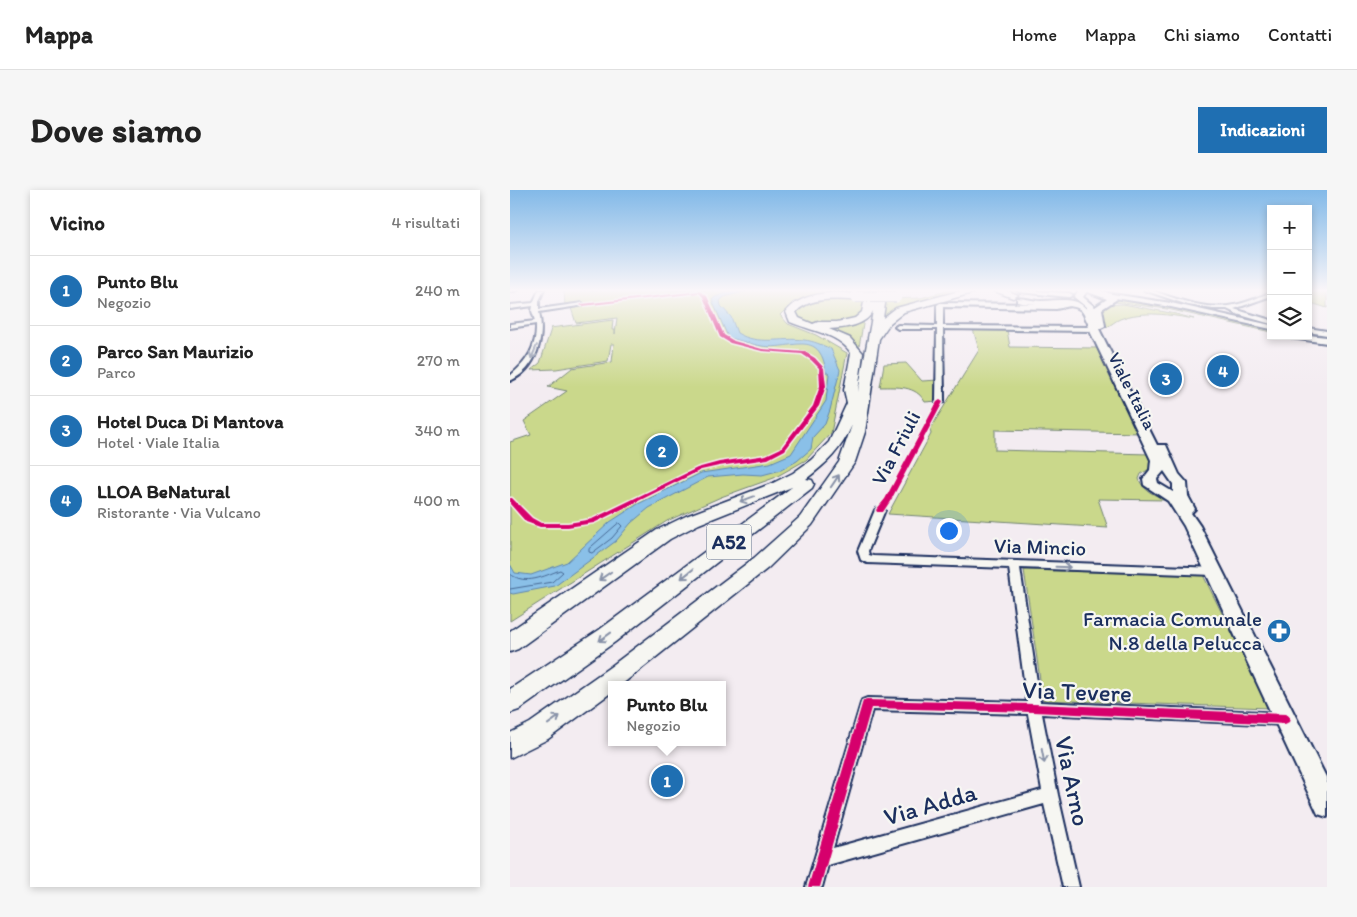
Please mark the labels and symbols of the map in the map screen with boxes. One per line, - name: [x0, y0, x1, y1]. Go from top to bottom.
- one-way arrow: [528, 344, 538, 359]
- street label: Viale Italia: [1103, 349, 1161, 434]
- pin: 4: [1207, 352, 1239, 390]
- pin: 3: [1150, 360, 1182, 398]
- street label: Via Friuli: [866, 406, 925, 489]
- pin: 2: [646, 432, 678, 470]
- one-way arrow: [830, 474, 840, 488]
- one-way arrow: [740, 495, 755, 504]
- your location: [936, 518, 962, 544]
- road number: A52: [706, 524, 752, 560]
- street label: Via Mincio: [993, 532, 1087, 561]
- one-way arrow: [1054, 562, 1070, 572]
- one-way arrow: [681, 568, 694, 579]
- one-way arrow: [598, 571, 612, 581]
- place label: Farmacia Comunale N.8 della Pelucca: [1083, 606, 1262, 655]
- pharmacy icon: Farmacia Comunale N.8 della Pelucca: [1266, 618, 1292, 644]
- one-way arrow: [599, 631, 612, 642]
- street label: Via Tevere: [1022, 674, 1132, 708]
- one-way arrow: [547, 715, 561, 725]
- street label: Via Arno: [1049, 733, 1097, 829]
- one-way arrow: [1039, 748, 1048, 764]
- pin: 1: [651, 762, 683, 800]
- street label: Via Adda: [880, 776, 980, 832]

